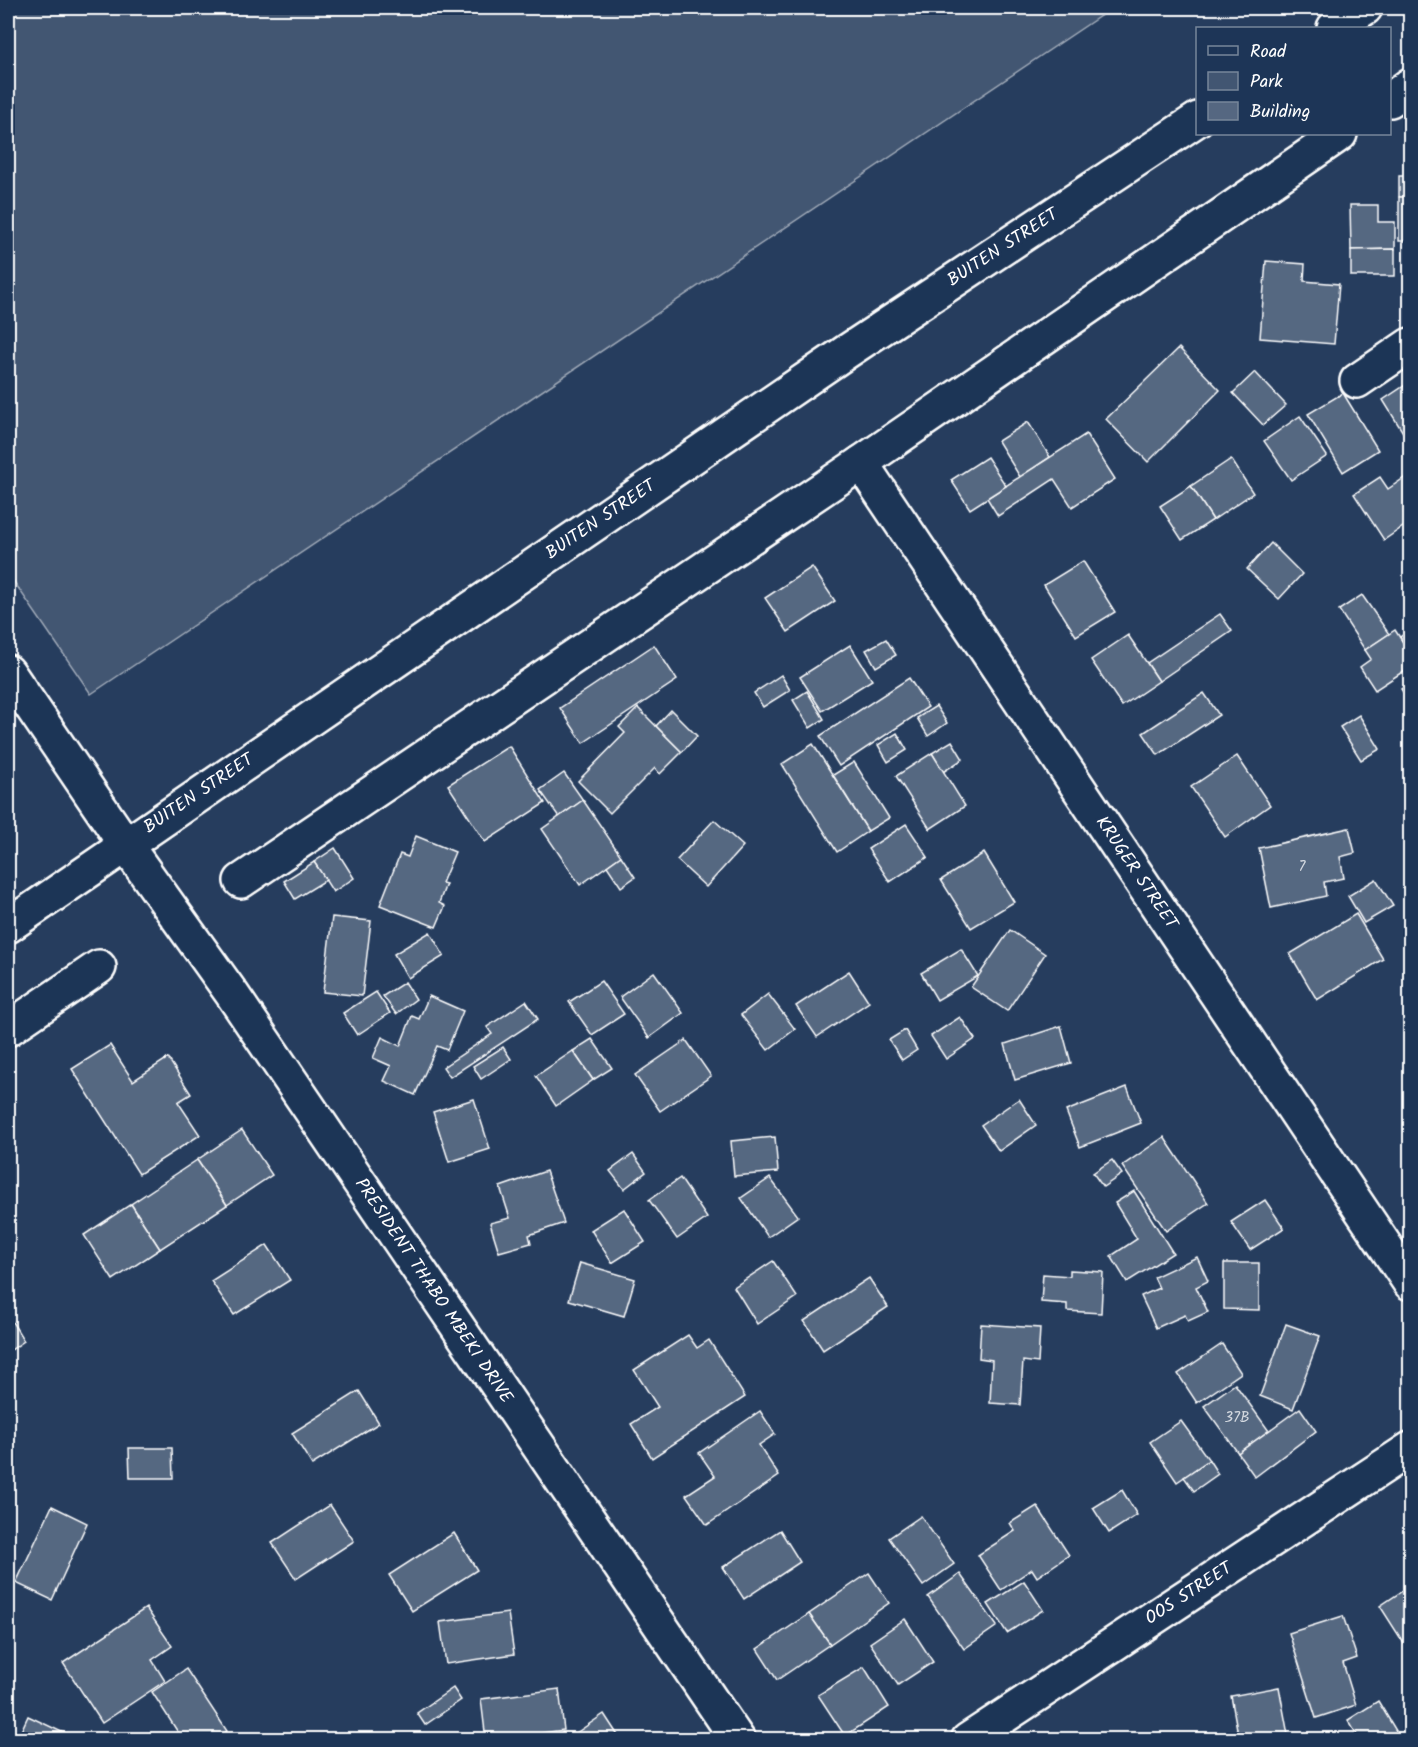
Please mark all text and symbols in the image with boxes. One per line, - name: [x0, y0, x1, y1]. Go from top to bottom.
- legend: [1196, 27, 1391, 135]
- text: Road: [1250, 38, 1287, 67]
- text: Park: [1250, 68, 1283, 97]
- text: Building: [1250, 98, 1310, 127]
- street label: BUITEN STREET: [942, 200, 1066, 295]
- street label: BUITEN STREET: [540, 471, 663, 568]
- street label: BUITEN STREET: [138, 745, 261, 842]
- street label: KRUGER STREET: [1087, 810, 1186, 937]
- house number: 7: [1299, 855, 1307, 879]
- street label: PRESIDENT THABO MBEKI DRIVE: [346, 1172, 520, 1410]
- house number: 37B: [1224, 1406, 1250, 1430]
- street label: OOS STREET: [1139, 1554, 1240, 1633]

